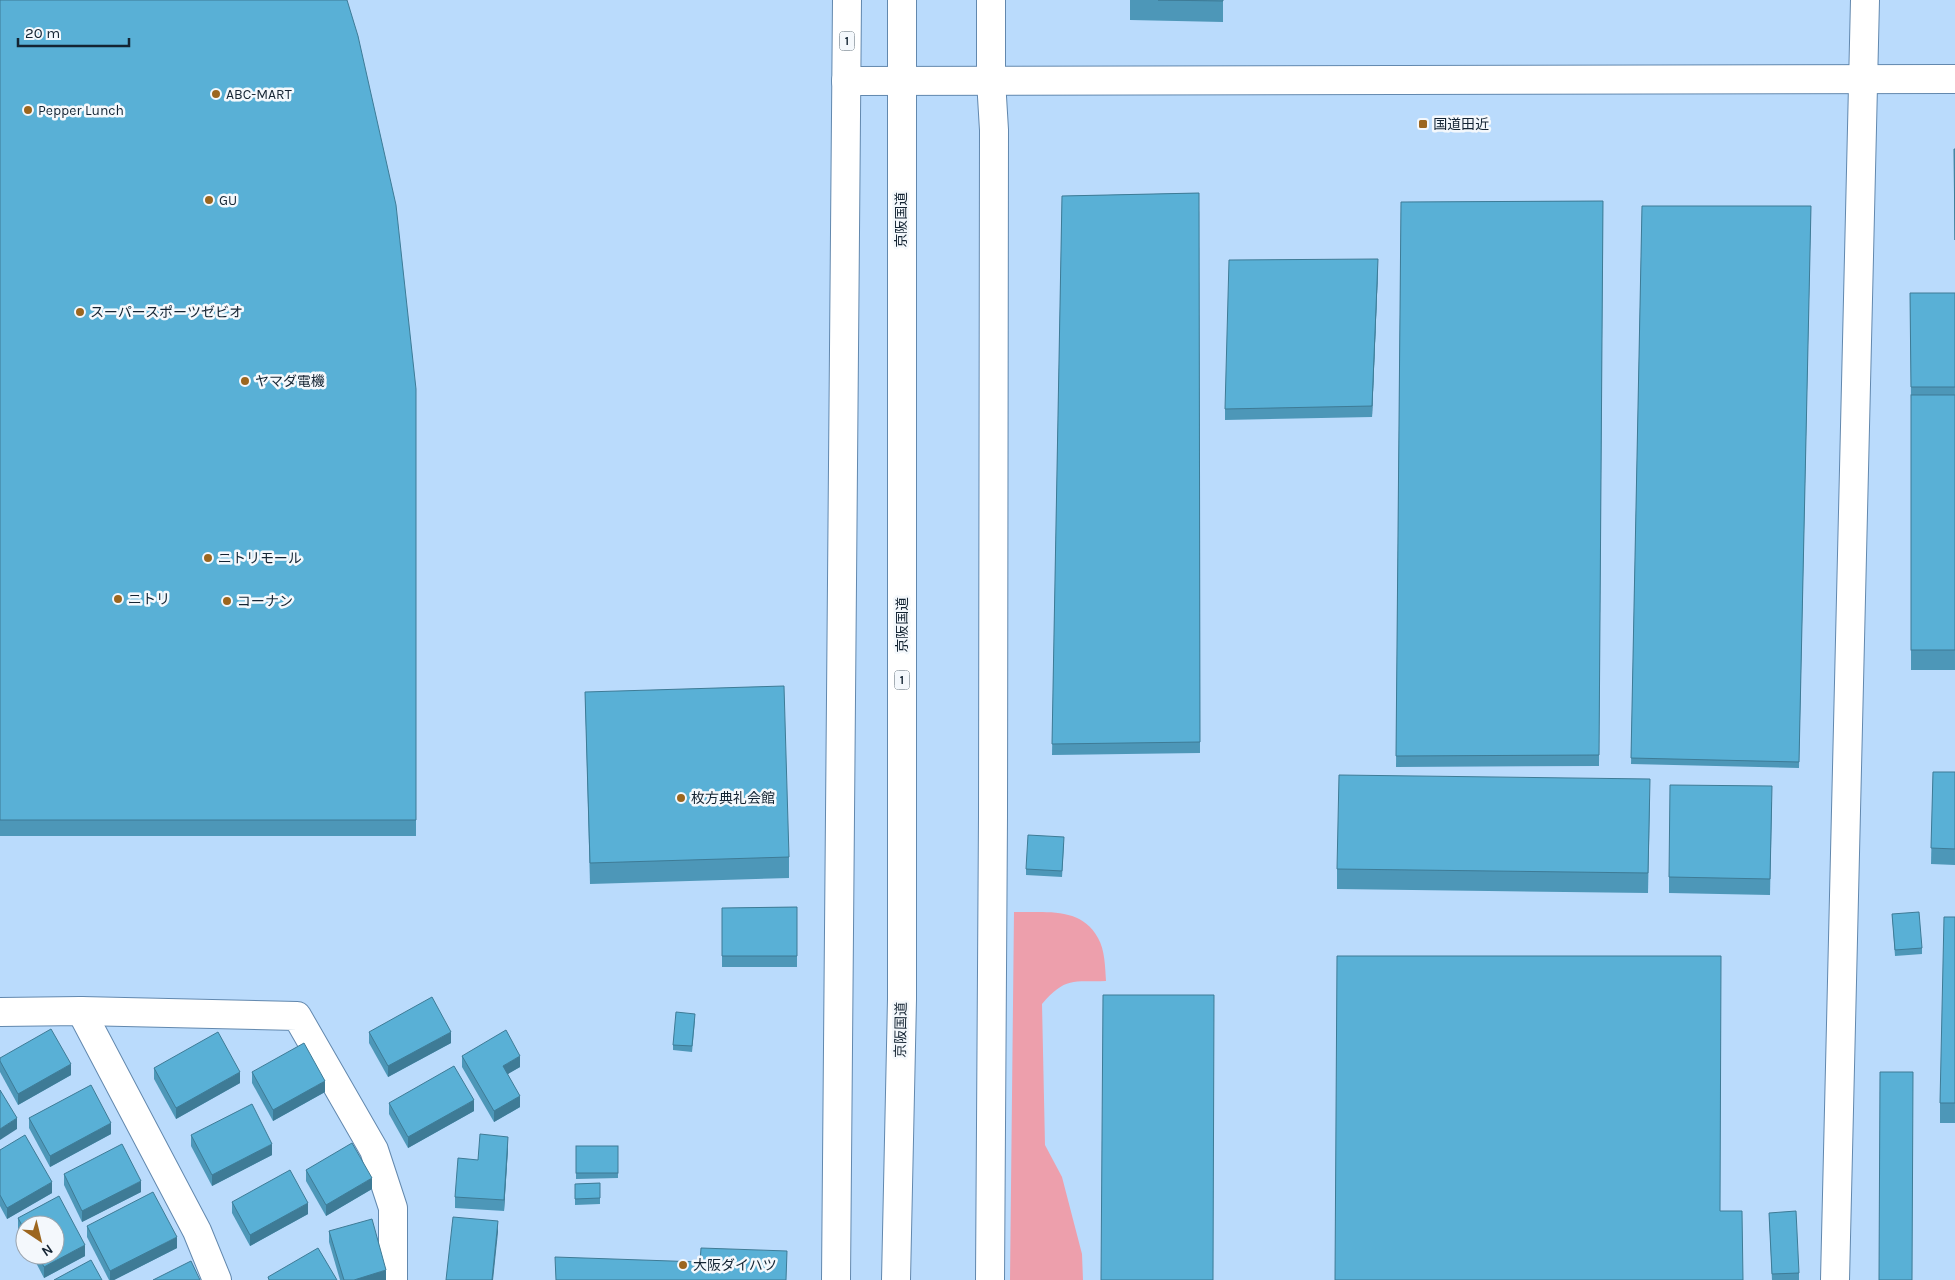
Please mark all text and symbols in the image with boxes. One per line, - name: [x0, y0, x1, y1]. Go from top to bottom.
- scale bar: [18, 15, 129, 47]
- text: 20 m: [25, 24, 60, 42]
- road number: 1: [840, 31, 854, 50]
- place label: ABC-MART: [226, 86, 292, 103]
- marker: ABC-MART: [210, 88, 222, 100]
- place label: Pepper Lunch: [38, 102, 124, 119]
- marker: Pepper Lunch: [22, 104, 34, 116]
- place label: 国道田近: [1433, 116, 1489, 133]
- marker: 国道田近: [1417, 118, 1429, 130]
- place label: GU: [219, 192, 237, 209]
- street label: 京阪国道: [893, 192, 910, 248]
- marker: GU: [203, 194, 215, 206]
- place label: スーパースポーツゼビオ: [90, 304, 243, 321]
- marker: スーパースポーツゼビオ: [74, 306, 86, 318]
- place label: ヤマダ電機: [255, 373, 325, 390]
- marker: ヤマダ電機: [239, 375, 251, 387]
- place label: ニトリモール: [218, 550, 302, 567]
- marker: ニトリモール: [202, 552, 214, 564]
- place label: ニトリ: [128, 591, 170, 608]
- marker: ニトリ: [112, 593, 124, 605]
- place label: コーナン: [237, 593, 293, 610]
- marker: コーナン: [221, 595, 233, 607]
- street label: 京阪国道: [894, 597, 911, 653]
- road number: 1: [894, 670, 910, 690]
- place label: 枚方典礼会館: [691, 790, 775, 807]
- marker: 枚方典礼会館: [675, 792, 687, 804]
- street label: 京阪国道: [892, 1002, 910, 1058]
- north arrow: [15, 1215, 65, 1265]
- text: N: [38, 1240, 56, 1260]
- place label: 大阪ダイハツ: [693, 1257, 777, 1274]
- marker: 大阪ダイハツ: [677, 1259, 689, 1271]

